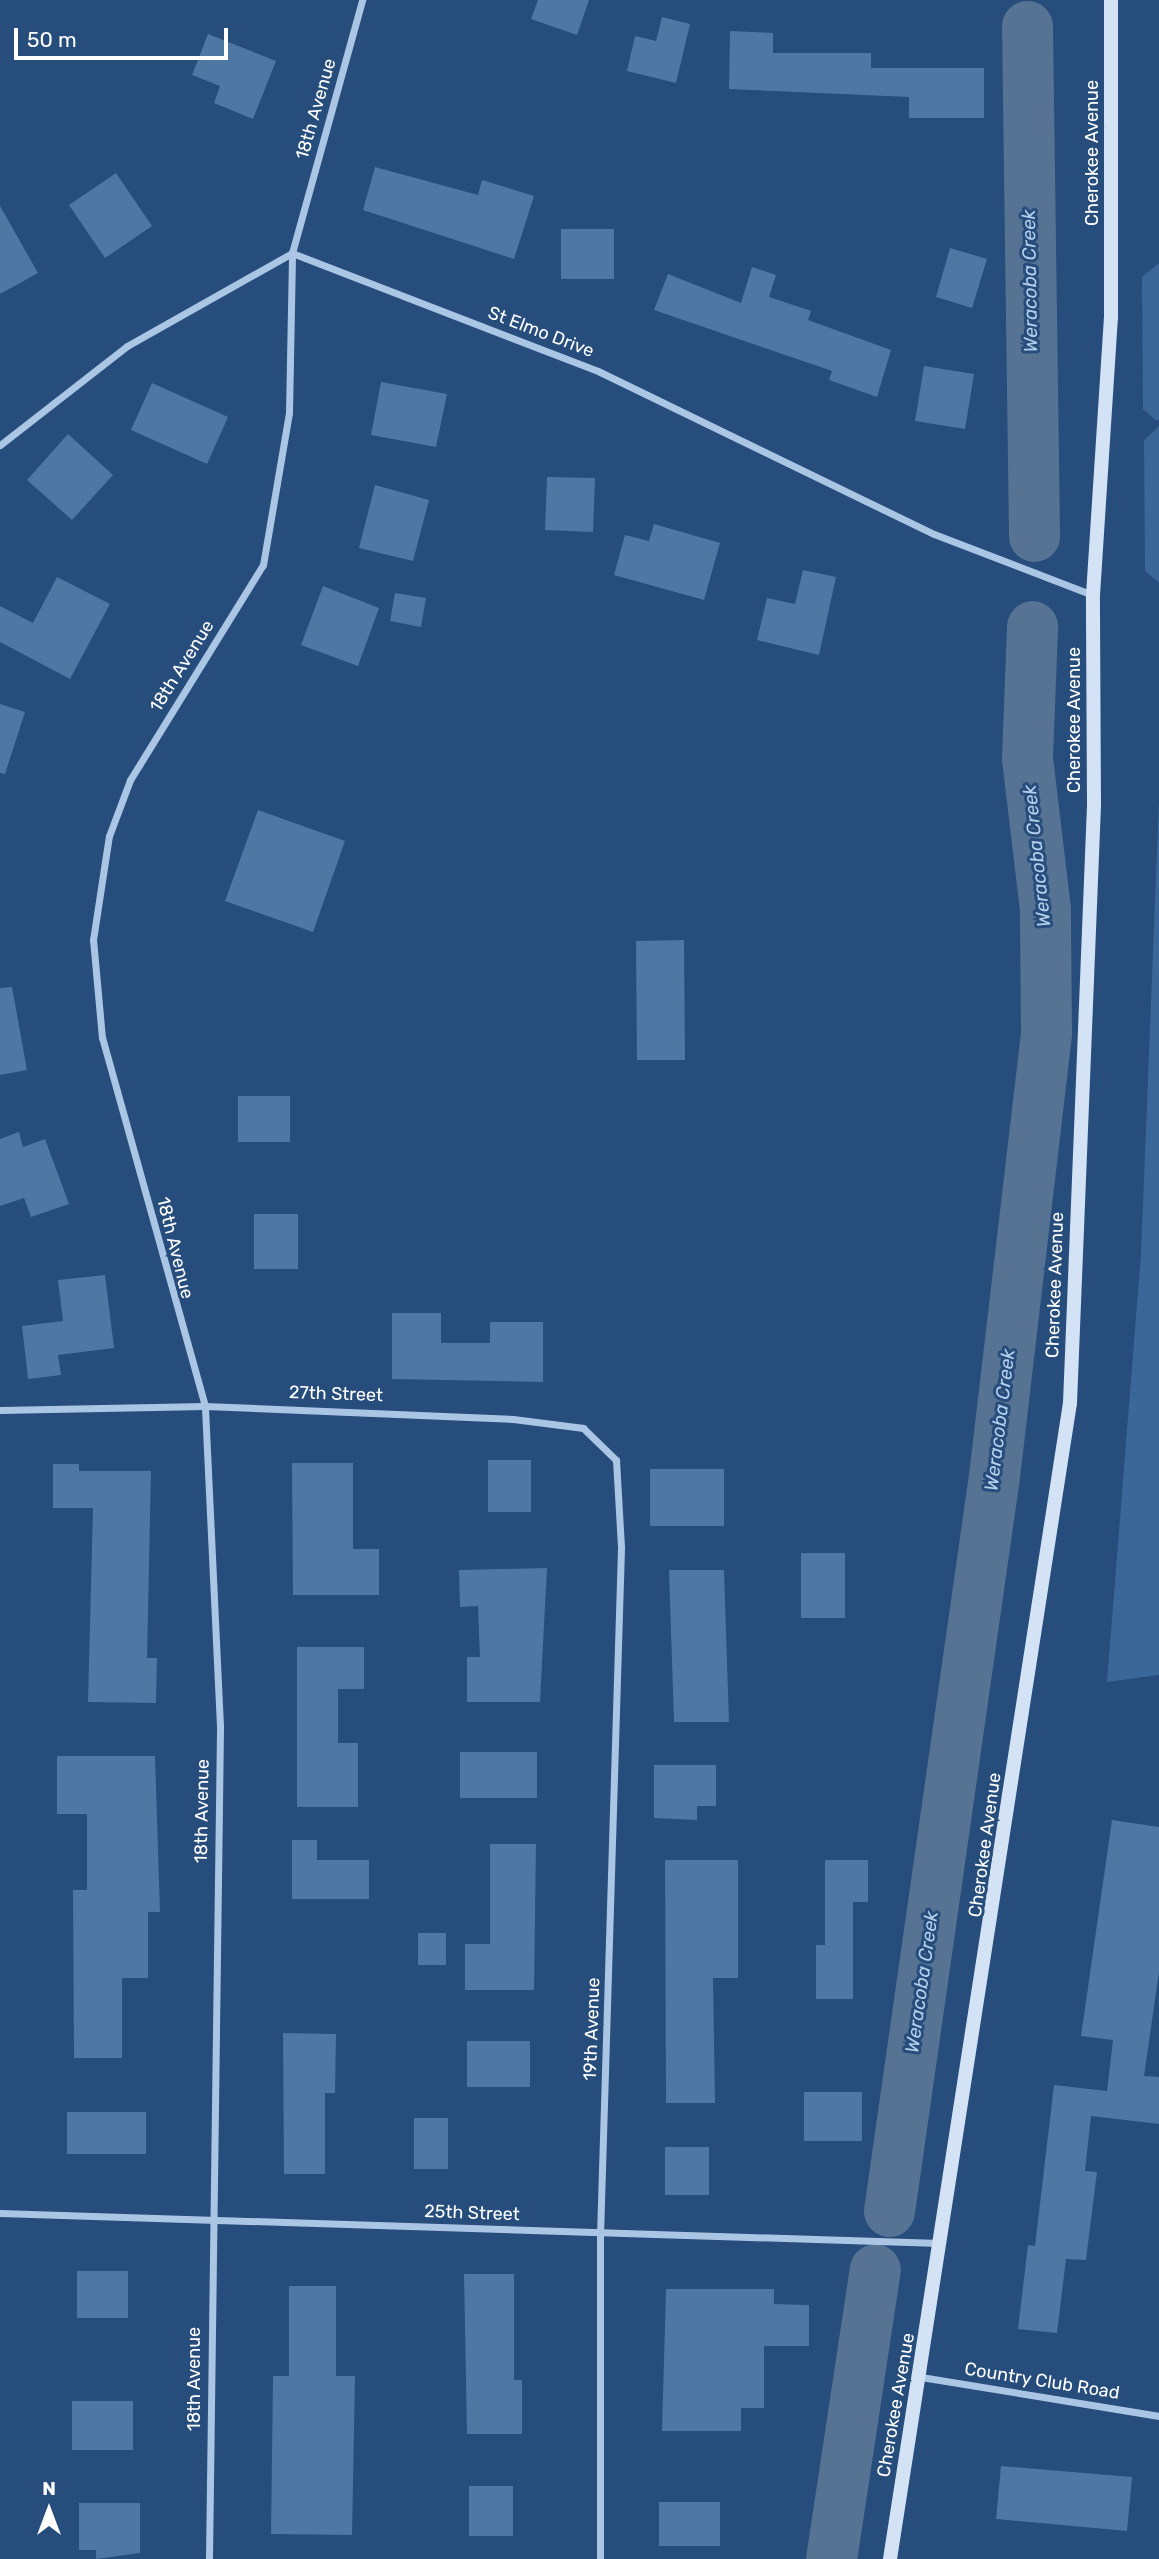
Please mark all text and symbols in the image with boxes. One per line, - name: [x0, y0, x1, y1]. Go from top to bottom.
- scale bar: [18, 14, 231, 58]
- text: 50 m: [27, 27, 77, 52]
- street label: 18th Avenue: [291, 56, 341, 162]
- street label: Cherokee Avenue: [1081, 80, 1103, 226]
- water label: Weracoba Creek: [1017, 209, 1043, 353]
- street label: St Elmo Drive: [485, 302, 597, 362]
- street label: 18th Avenue: [145, 616, 219, 716]
- street label: Cherokee Avenue: [1063, 647, 1085, 793]
- water label: Weracoba Creek: [1018, 784, 1056, 928]
- street label: 18th Avenue: [152, 1195, 198, 1301]
- street label: Cherokee Avenue: [1042, 1211, 1068, 1359]
- water label: Weracoba Creek: [980, 1348, 1020, 1492]
- street label: 27th Street: [289, 1382, 383, 1406]
- street label: 18th Avenue: [190, 1759, 214, 1863]
- street label: Cherokee Avenue: [964, 1771, 1006, 1919]
- water label: Weracoba Creek: [901, 1910, 943, 2054]
- street label: 19th Avenue: [579, 1977, 605, 2081]
- street label: 25th Street: [424, 2201, 520, 2225]
- street label: 18th Avenue: [183, 2327, 205, 2431]
- street label: Cherokee Avenue: [873, 2331, 919, 2479]
- street label: Country Club Road: [963, 2358, 1121, 2404]
- north arrow: [14, 2475, 84, 2545]
- text: N: [42, 2477, 56, 2500]

